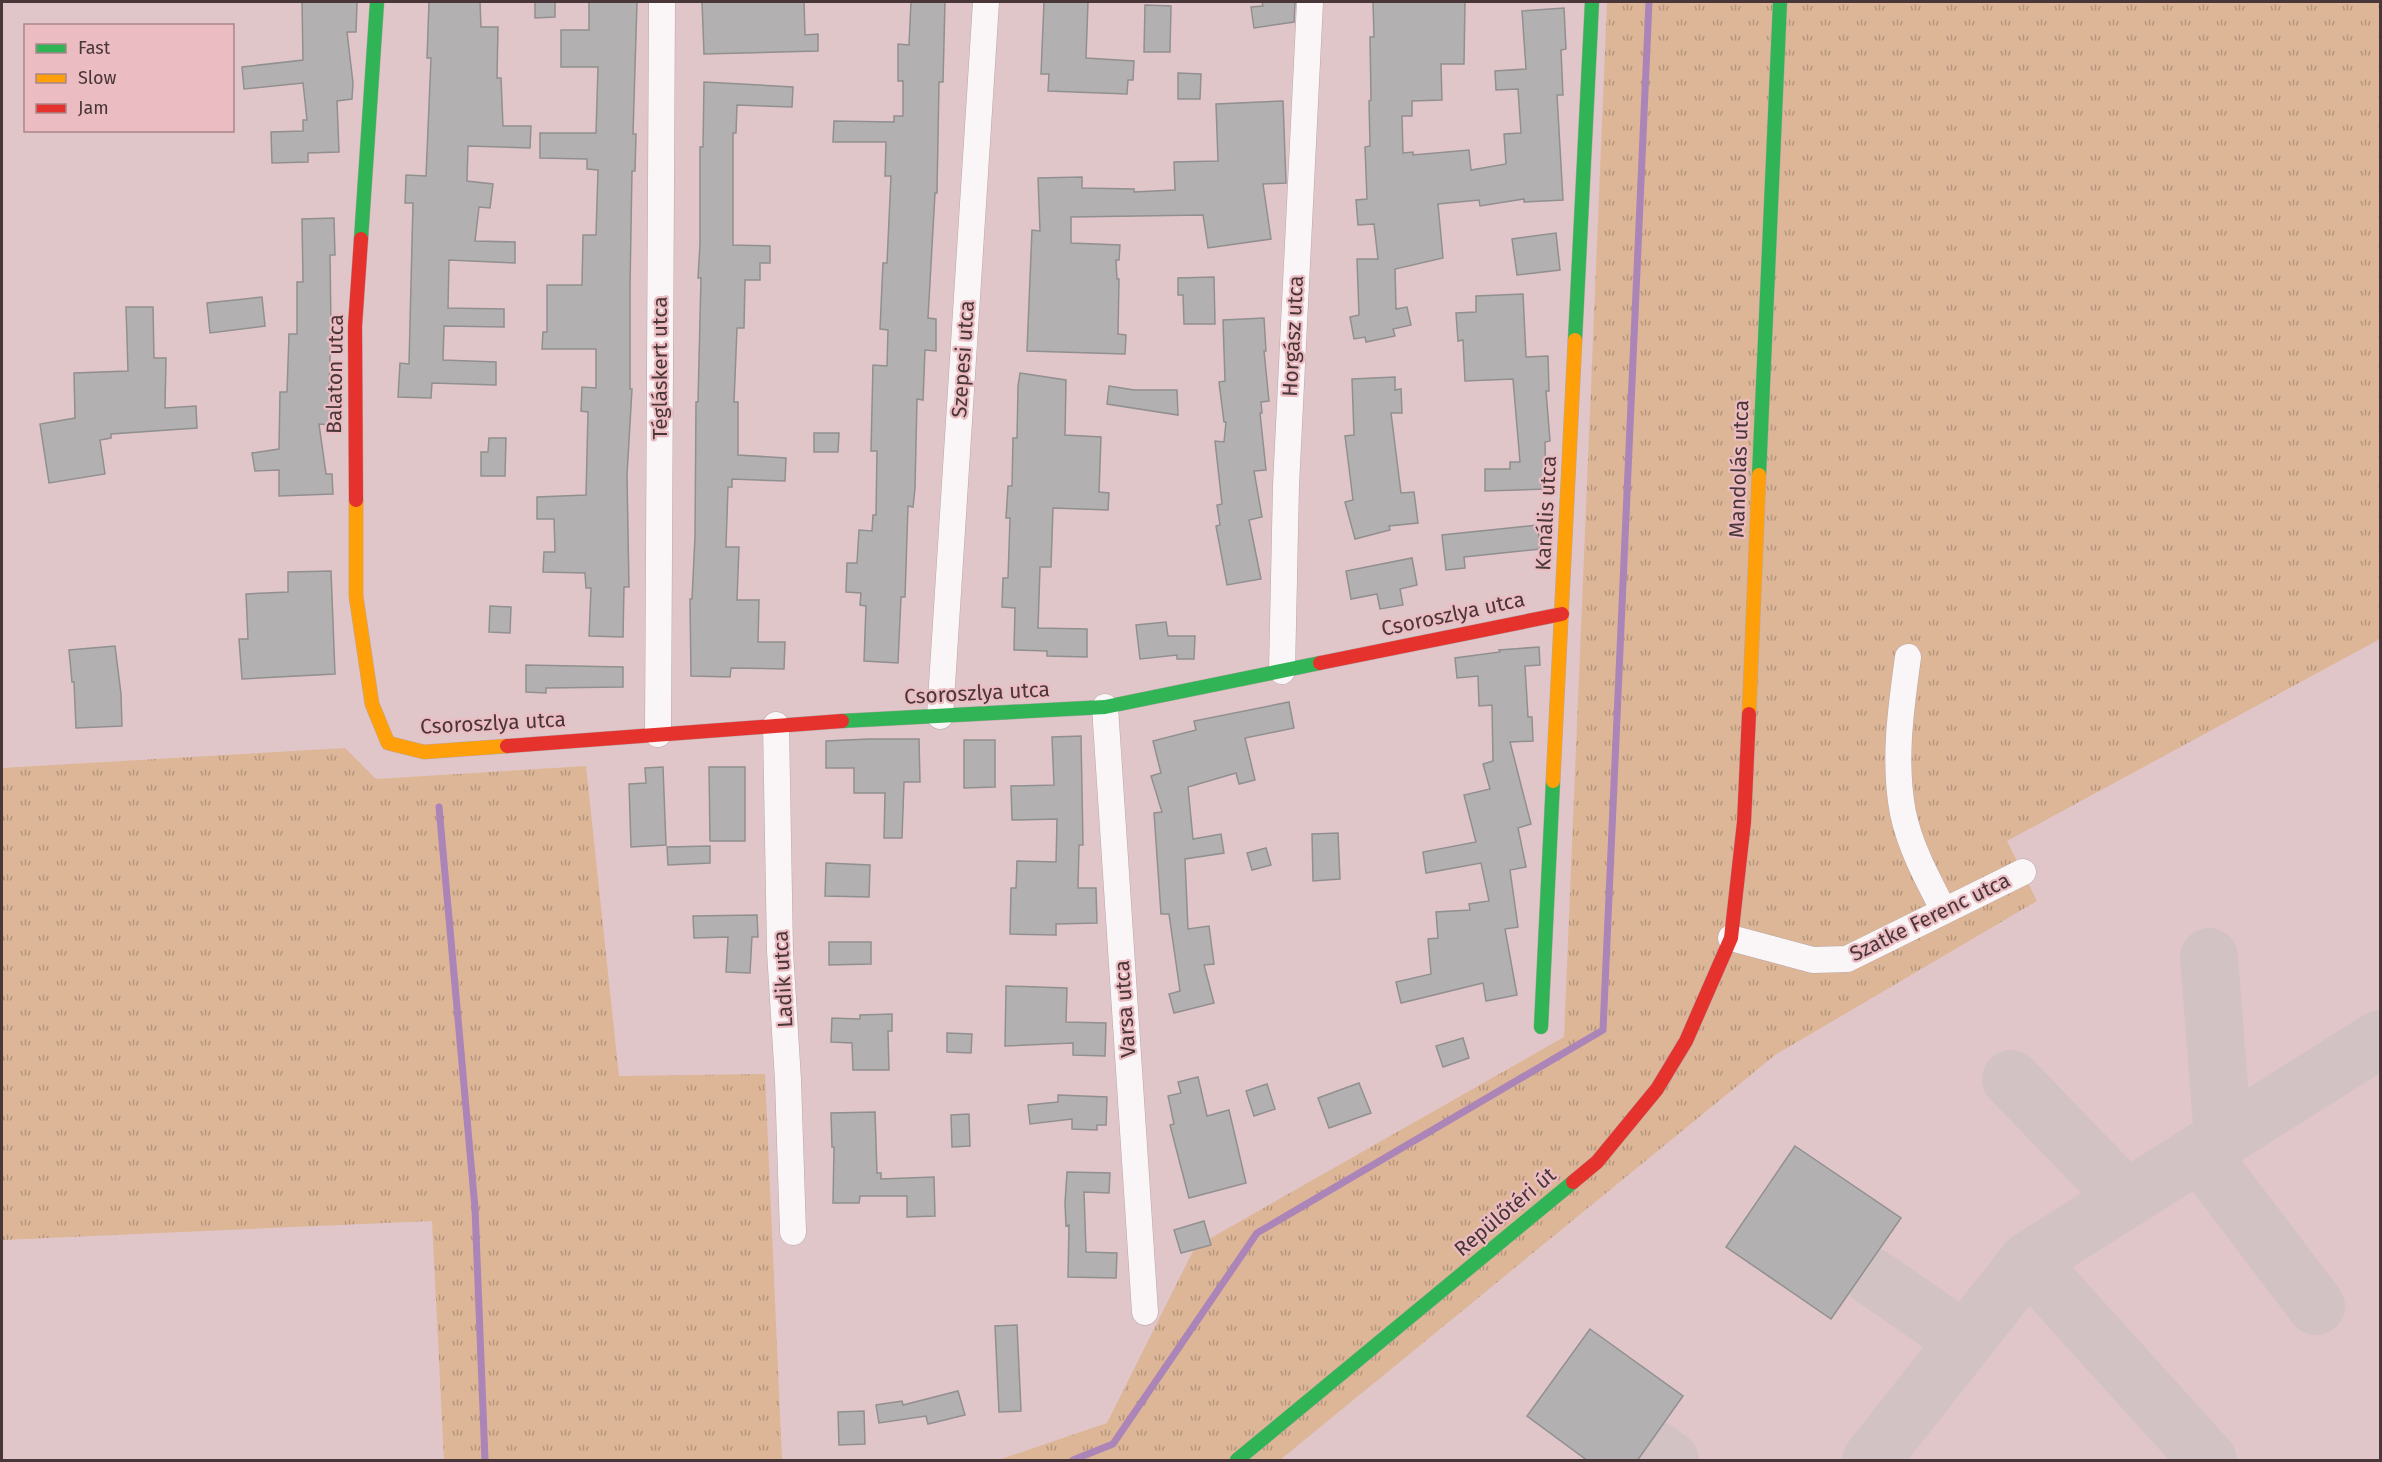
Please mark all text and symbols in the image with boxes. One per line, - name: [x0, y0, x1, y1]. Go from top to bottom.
- legend: [24, 24, 234, 132]
- text: Fast: [78, 37, 111, 59]
- text: Slow: [78, 67, 117, 89]
- text: Jam: [78, 97, 109, 119]
- street label: Horgász utca: [1277, 275, 1309, 397]
- street label: Tégláskert utca: [647, 296, 673, 440]
- street label: Szepesi utca: [946, 299, 980, 419]
- street label: Balaton utca: [321, 314, 349, 434]
- street label: Mandolás utca: [1724, 399, 1754, 539]
- street label: Kanális utca: [1530, 455, 1562, 571]
- street label: Csoroszlya utca: [1379, 586, 1527, 642]
- street label: Csoroszlya utca: [903, 676, 1051, 710]
- street label: Csoroszlya utca: [419, 706, 567, 740]
- street label: Szatke Ferenc utca: [1846, 867, 2014, 967]
- street label: Ladik utca: [767, 930, 799, 1028]
- street label: Varsa utca: [1109, 960, 1141, 1058]
- street label: Repülőtéri út: [1449, 1162, 1562, 1262]

